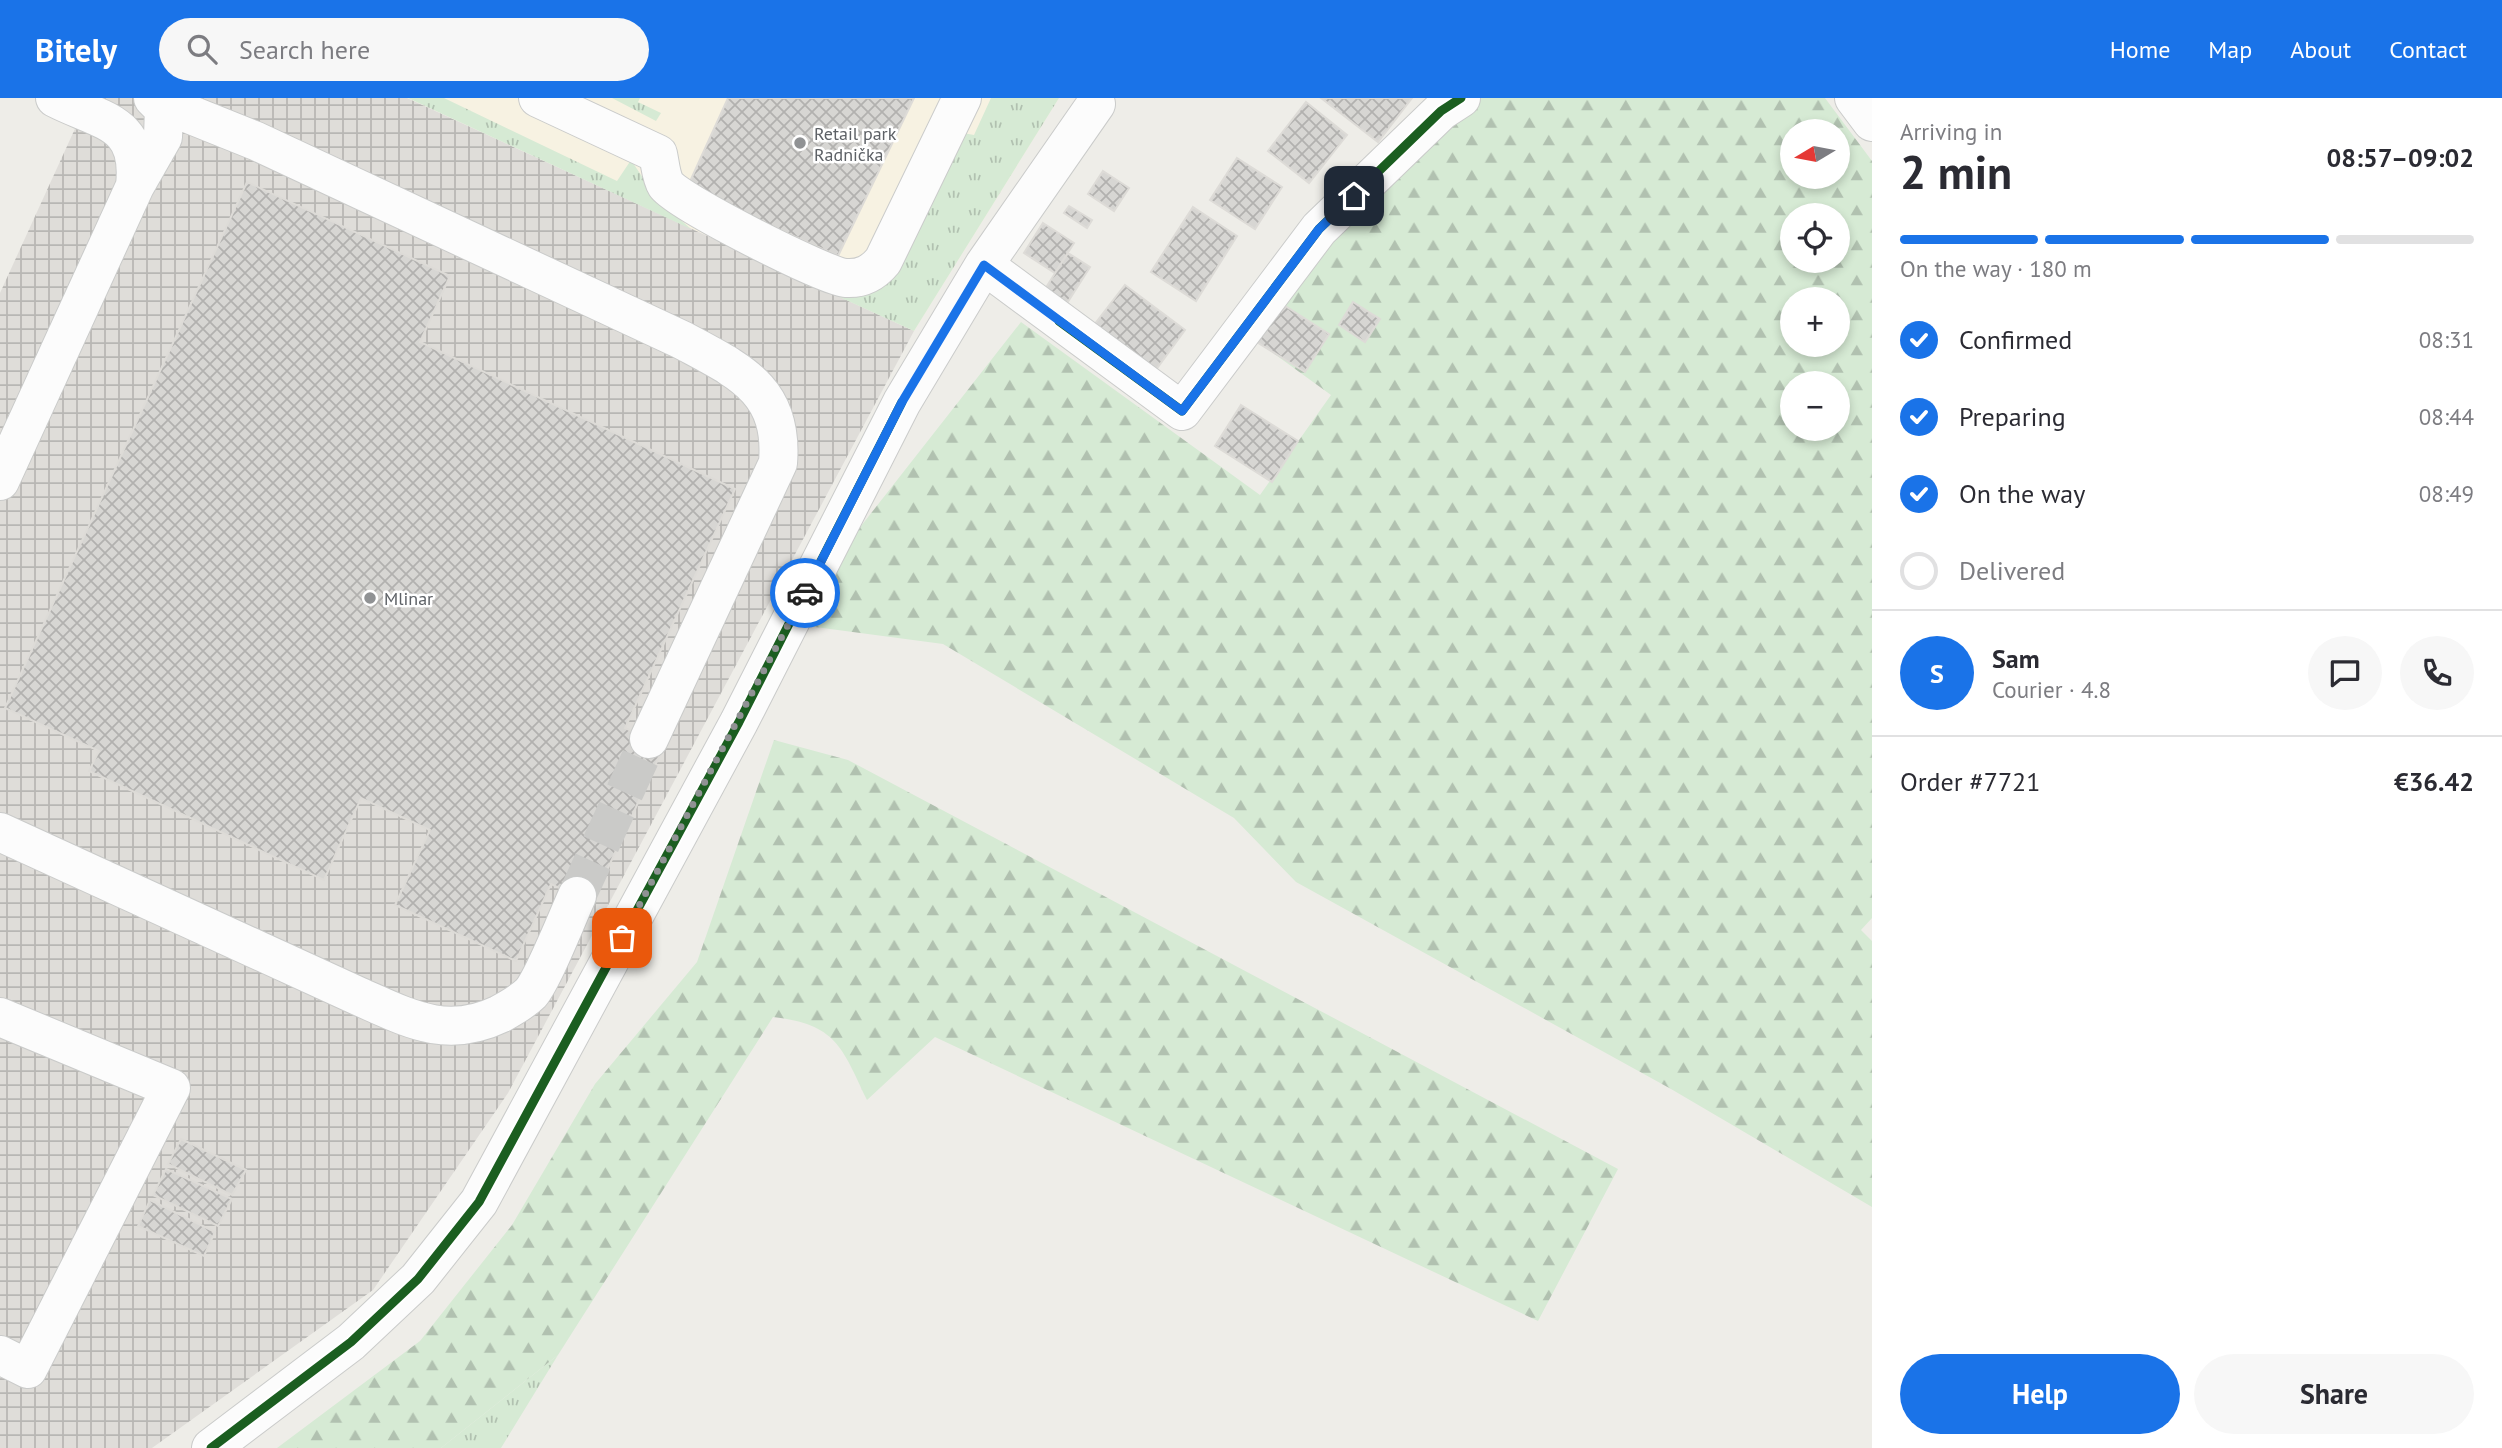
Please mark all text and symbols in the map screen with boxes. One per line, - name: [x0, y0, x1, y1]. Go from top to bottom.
- search box: [159, 18, 649, 81]
- text: Bitely: [35, 28, 117, 71]
- icon: search: [183, 30, 221, 68]
- text: Search here: [239, 33, 370, 66]
- text: Home: [2110, 34, 2170, 65]
- text: Map: [2208, 34, 2252, 65]
- text: About: [2290, 34, 2351, 65]
- text: Contact: [2389, 34, 2467, 65]
- text: Arriving in: [1900, 117, 2002, 146]
- north arrow: [1780, 119, 1850, 189]
- map controls: [1780, 119, 1850, 441]
- place label: Retail park Radnička: [814, 122, 897, 166]
- marker: Retail park Radnička: [792, 135, 808, 151]
- text: 08:57–09:02: [2327, 141, 2474, 174]
- text: 2 min: [1900, 142, 2012, 202]
- pin: [1324, 166, 1384, 226]
- icon: home: [1335, 177, 1373, 215]
- button: locate: [1780, 203, 1850, 273]
- text: On the way · 180 m: [1900, 254, 2092, 283]
- button: +: [1780, 287, 1850, 357]
- icon: check: [1900, 321, 1938, 359]
- text: Confirmed: [1959, 323, 2072, 356]
- text: 08:31: [2419, 325, 2474, 354]
- button: −: [1780, 371, 1850, 441]
- icon: check: [1900, 398, 1938, 436]
- text: Preparing: [1959, 400, 2066, 433]
- text: 08:44: [2419, 402, 2474, 431]
- icon: check: [1900, 475, 1938, 513]
- text: On the way: [1959, 477, 2085, 510]
- text: 08:49: [2419, 479, 2474, 508]
- text: Delivered: [1959, 554, 2065, 587]
- courier: [770, 558, 840, 628]
- icon: car: [786, 574, 824, 612]
- place label: Mlinar: [384, 587, 433, 610]
- marker: Mlinar: [362, 590, 378, 606]
- button: chat: [2308, 636, 2382, 710]
- button: phone: [2400, 636, 2474, 710]
- text: Sam: [1992, 642, 2040, 675]
- text: S: [1930, 657, 1944, 690]
- text: Courier · 4.8: [1992, 675, 2111, 704]
- text: Order #7721: [1900, 765, 2040, 798]
- text: €36.42: [2394, 765, 2474, 798]
- pin: [592, 908, 652, 968]
- icon: bag: [603, 919, 641, 957]
- button: Help: [1900, 1354, 2180, 1434]
- button: Share: [2194, 1354, 2474, 1434]

